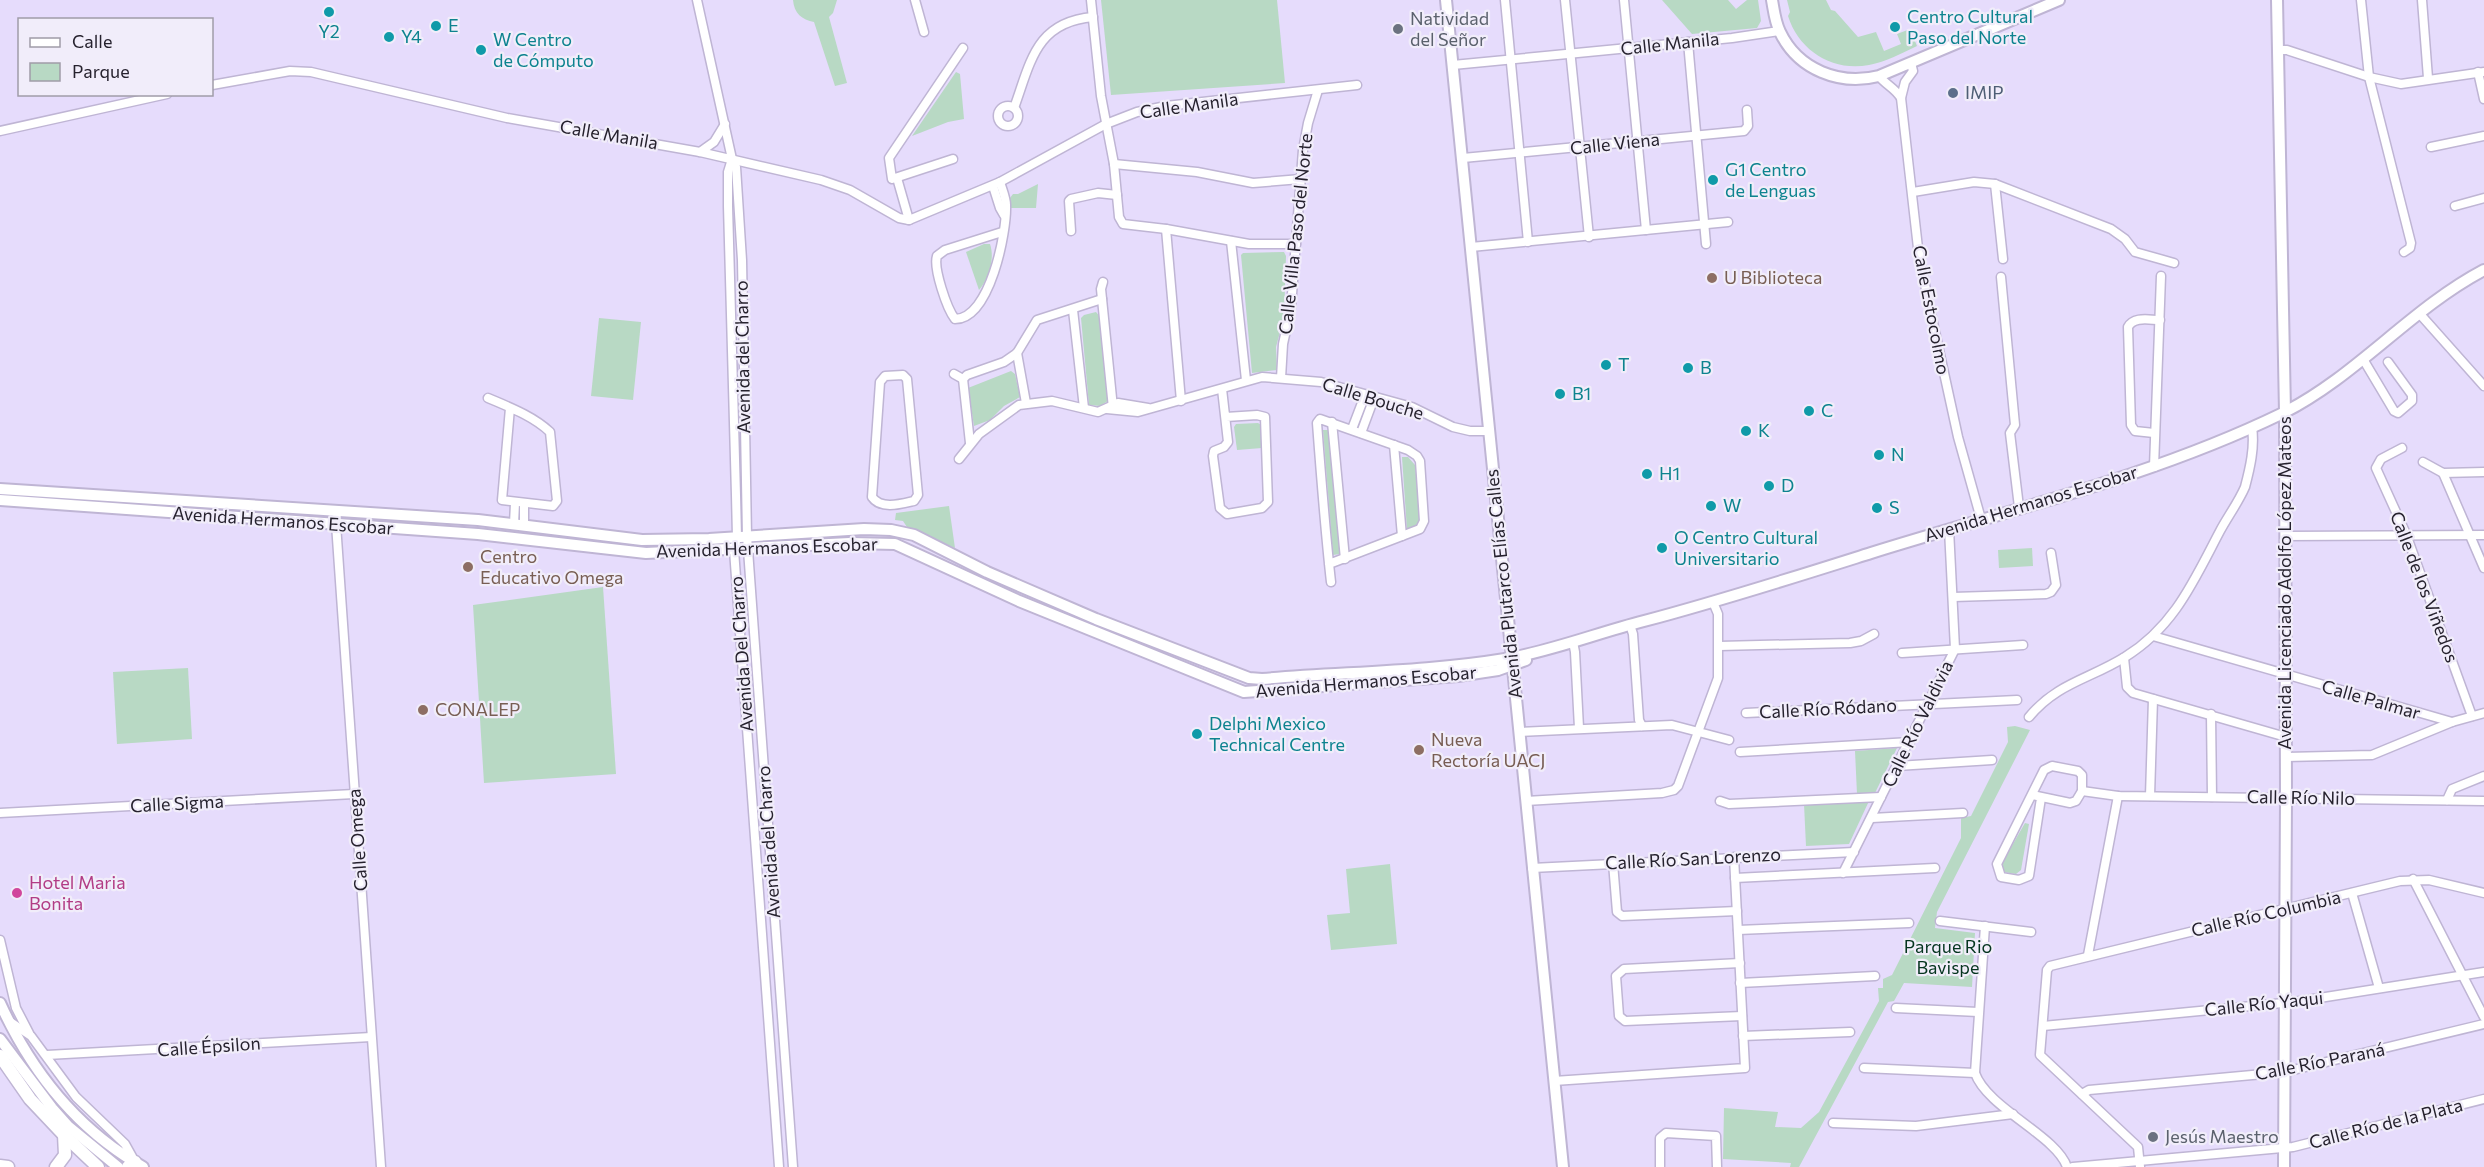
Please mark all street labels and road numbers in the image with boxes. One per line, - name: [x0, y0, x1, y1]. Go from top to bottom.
- street label: Calle Manila: [1619, 27, 1720, 59]
- street label: Calle Manila: [1138, 87, 1240, 123]
- street label: Calle Manila: [558, 115, 660, 153]
- street label: Calle Viena: [1569, 127, 1661, 159]
- street label: Calle Villa Paso del Norte: [1274, 132, 1317, 336]
- street label: Calle Estocolmo: [1909, 243, 1955, 376]
- street label: Avenida del Charro: [730, 280, 754, 434]
- street label: Calle Bouche: [1320, 372, 1427, 424]
- street label: Avenida Licenciado Adolfo López Mateos: [2273, 416, 2295, 750]
- street label: Avenida Hermanos Escobar: [1921, 460, 2140, 546]
- street label: Avenida Plutarco Elías Calles: [1480, 468, 1526, 700]
- street label: Avenida Hermanos Escobar: [172, 501, 395, 539]
- street label: Calle de los Viñedos: [2386, 508, 2464, 665]
- street label: Avenida Hermanos Escobar: [656, 532, 878, 562]
- street label: Avenida Del Charro: [725, 575, 757, 733]
- street label: Calle Río Valdivia: [1877, 657, 1957, 791]
- street label: Avenida Hermanos Escobar: [1254, 660, 1477, 702]
- street label: Calle Palmar: [2319, 674, 2423, 724]
- street label: Calle Río Ródano: [1759, 693, 1897, 723]
- street label: Avenida del Charro: [752, 765, 784, 919]
- street label: Calle Río Nilo: [2247, 785, 2355, 809]
- street label: Calle Omega: [342, 788, 372, 892]
- street label: Calle Sigma: [129, 790, 224, 816]
- street label: Calle Río San Lorenzo: [1605, 842, 1781, 874]
- street label: Calle Río Columbia: [2189, 885, 2343, 941]
- street label: Calle Río Yaqui: [2203, 986, 2324, 1020]
- street label: Calle Épsilon: [157, 1031, 261, 1061]
- street label: Calle Río Paraná: [2253, 1038, 2386, 1084]
- street label: Calle Río de la Plata: [2307, 1093, 2465, 1153]

